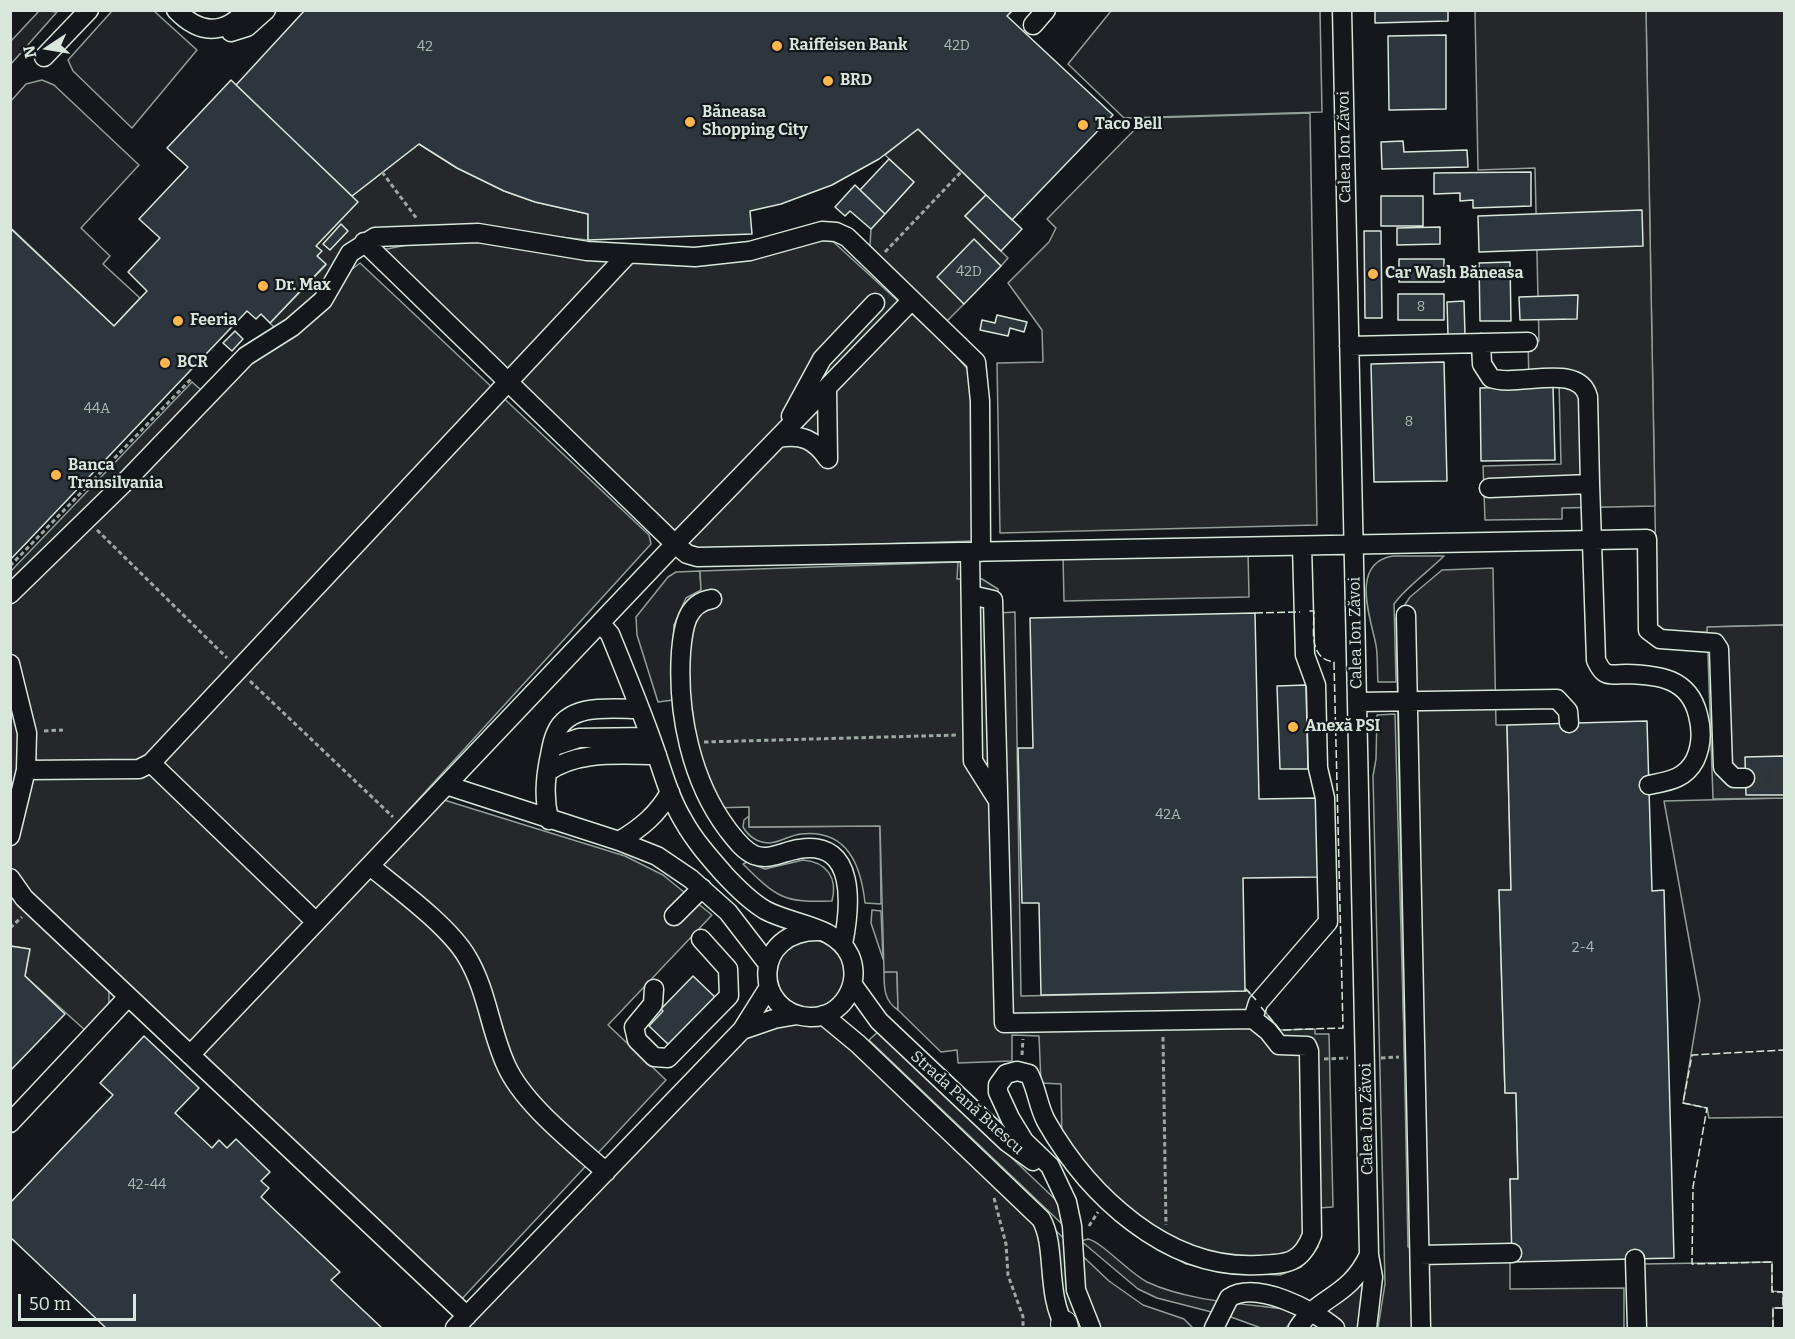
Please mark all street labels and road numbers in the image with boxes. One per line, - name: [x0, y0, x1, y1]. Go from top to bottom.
- street label: Calea Ion Zăvoi: [1334, 91, 1356, 203]
- street label: Calea Ion Zăvoi: [1345, 577, 1367, 689]
- street label: Strada Pană Buescu: [906, 1047, 1028, 1159]
- street label: Calea Ion Zăvoi: [1356, 1063, 1378, 1175]

